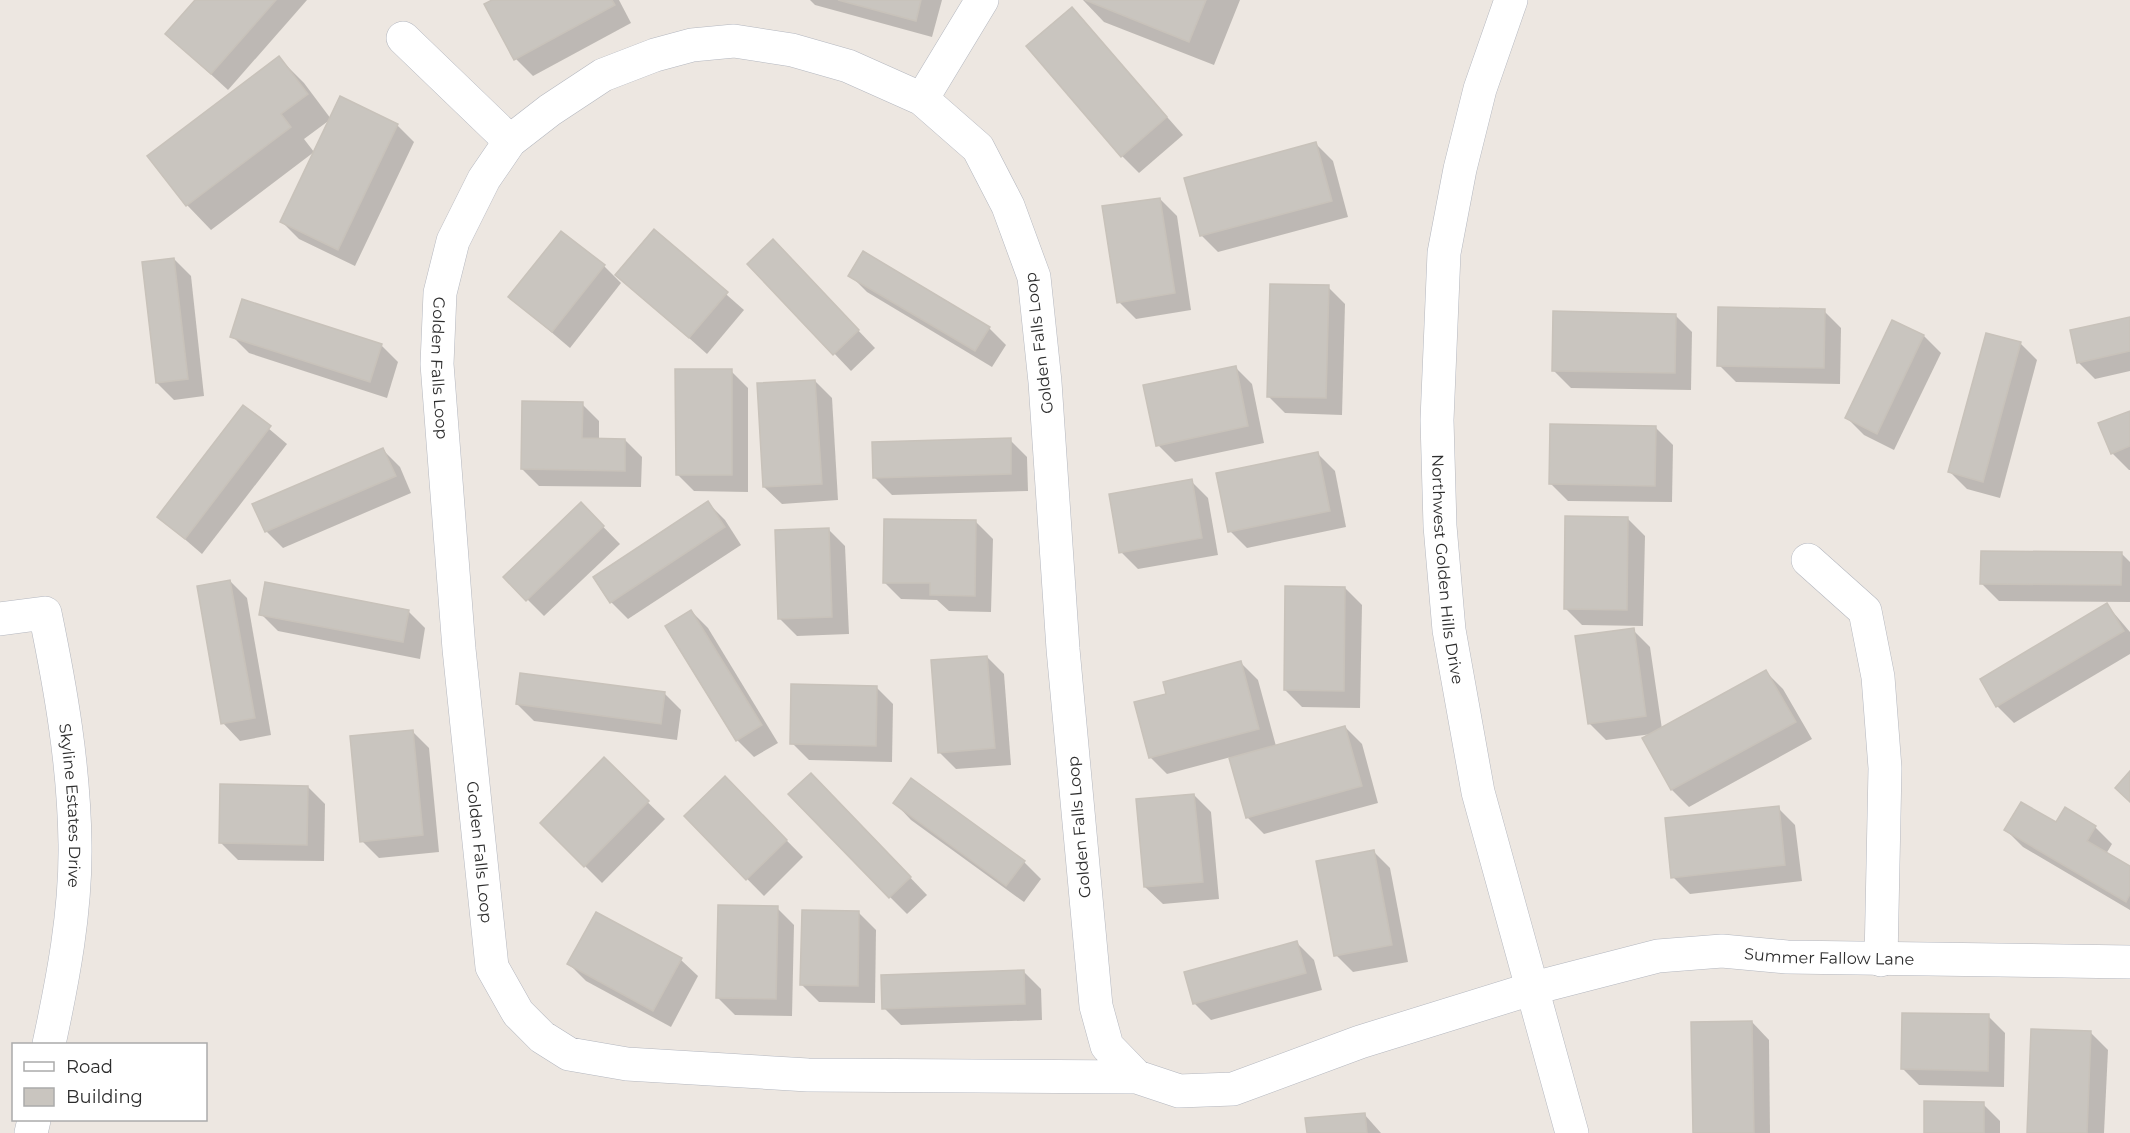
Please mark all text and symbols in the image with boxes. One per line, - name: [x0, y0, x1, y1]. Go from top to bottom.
- street label: Golden Falls Loop: [1021, 271, 1057, 415]
- street label: Golden Falls Loop: [427, 296, 452, 440]
- street label: Northwest Golden Hills Drive: [1428, 454, 1468, 686]
- street label: Skyline Estates Drive: [56, 722, 85, 888]
- street label: Golden Falls Loop: [1063, 755, 1095, 899]
- street label: Golden Falls Loop: [463, 780, 497, 924]
- street label: Summer Fallow Lane: [1743, 944, 1914, 968]
- legend: [12, 1043, 207, 1121]
- text: Road: [66, 1056, 113, 1078]
- text: Building: [66, 1086, 143, 1108]

